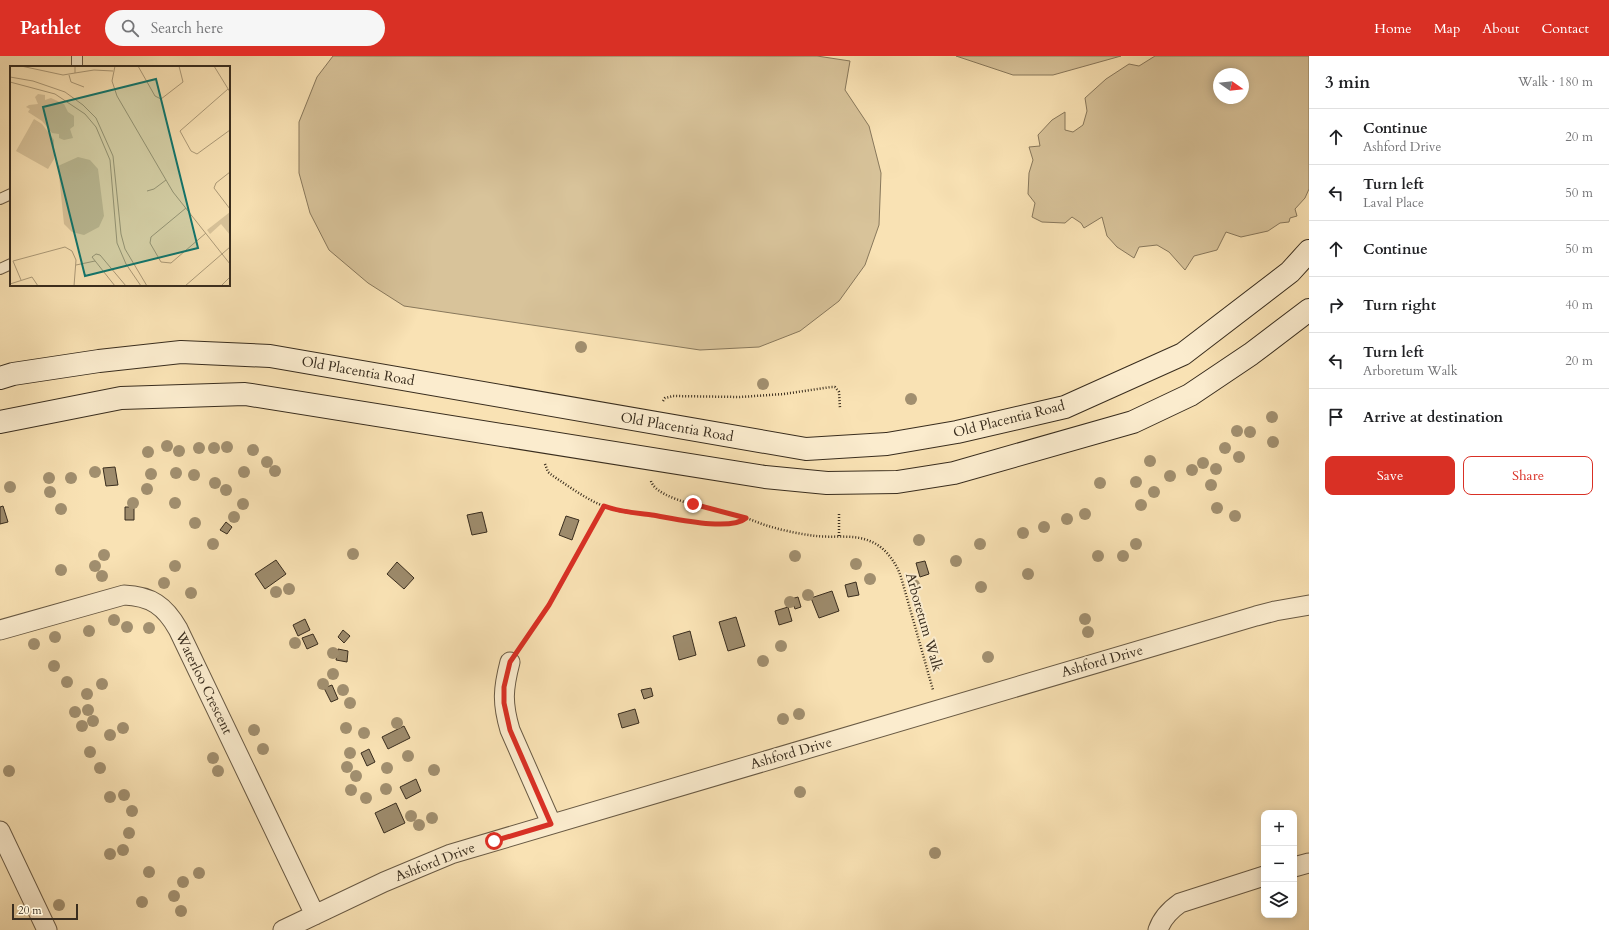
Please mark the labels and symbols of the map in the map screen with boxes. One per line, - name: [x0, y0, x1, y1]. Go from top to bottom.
- inset map: [10, 66, 230, 286]
- north arrow: [1213, 68, 1249, 104]
- street label: Old Placentia Road: [300, 352, 417, 390]
- street label: Old Placentia Road: [951, 396, 1067, 442]
- street label: Old Placentia Road: [619, 408, 736, 446]
- route end: [684, 495, 702, 513]
- street label: Arboretum Walk: [901, 570, 947, 674]
- street label: Waterloo Crescent: [171, 628, 237, 738]
- street label: Ashford Drive: [1059, 640, 1145, 682]
- street label: Ashford Drive: [748, 732, 834, 774]
- route start: [485, 832, 503, 850]
- street label: Ashford Drive: [392, 838, 478, 886]
- scale bar: [12, 902, 78, 921]

